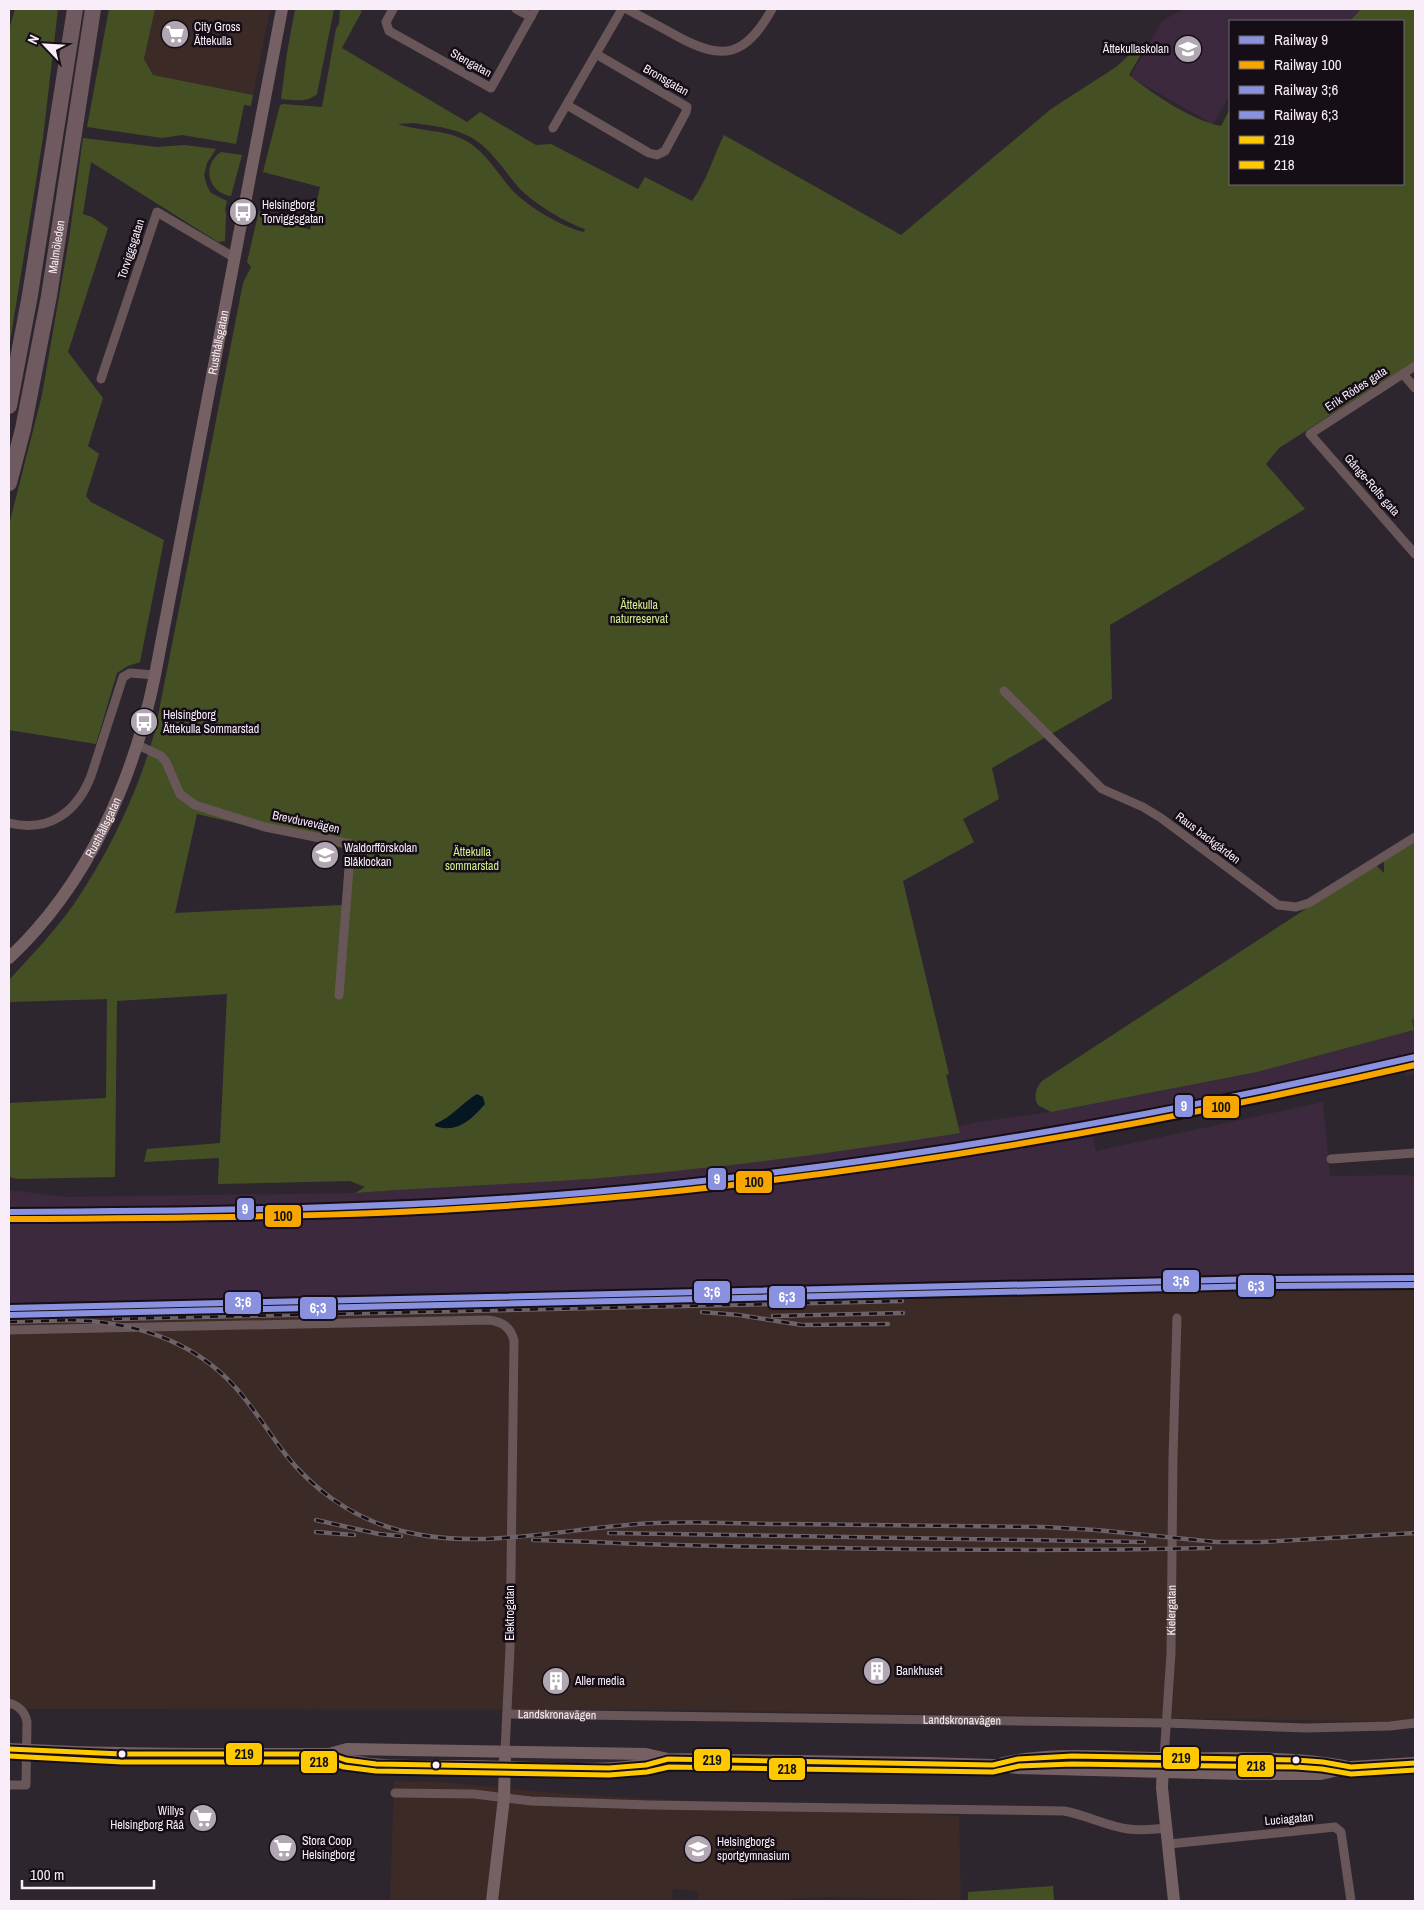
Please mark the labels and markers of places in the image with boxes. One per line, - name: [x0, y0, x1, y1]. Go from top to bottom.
- supermarket icon: City Gross Ättekulla: [160, 19, 190, 49]
- place label: City Gross Ättekulla: [193, 19, 241, 49]
- school or university icon: Ättekullaskolan: [1173, 34, 1203, 64]
- place label: Ättekullaskolan: [1102, 41, 1169, 57]
- bus stop icon: Helsingborg Torviggsgatan: [228, 197, 258, 227]
- place label: Helsingborg Torviggsgatan: [262, 197, 324, 227]
- bus stop icon: Helsingborg Ättekulla Sommarstad: [129, 707, 159, 737]
- place label: Helsingborg Ättekulla Sommarstad: [162, 707, 259, 737]
- school or university icon: Waldorfförskolan Blåklockan: [310, 840, 340, 870]
- place label: Waldorfförskolan Blåklockan: [344, 840, 417, 870]
- building icon: Bankhuset: [862, 1656, 892, 1686]
- place label: Bankhuset: [896, 1663, 943, 1679]
- building icon: Aller media: [541, 1666, 571, 1696]
- place label: Aller media: [574, 1673, 625, 1689]
- unlabelled marker: [117, 1749, 127, 1759]
- unlabelled marker: [1291, 1755, 1301, 1765]
- unlabelled marker: [431, 1760, 441, 1770]
- place label: Willys Helsingborg Råå: [110, 1803, 185, 1833]
- supermarket icon: Willys Helsingborg Råå: [188, 1803, 218, 1833]
- supermarket icon: Stora Coop Helsingborg: [268, 1833, 298, 1863]
- place label: Stora Coop Helsingborg: [302, 1833, 356, 1863]
- school or university icon: Helsingborgs sportgymnasium: [683, 1834, 713, 1864]
- place label: Helsingborgs sportgymnasium: [717, 1834, 790, 1864]

